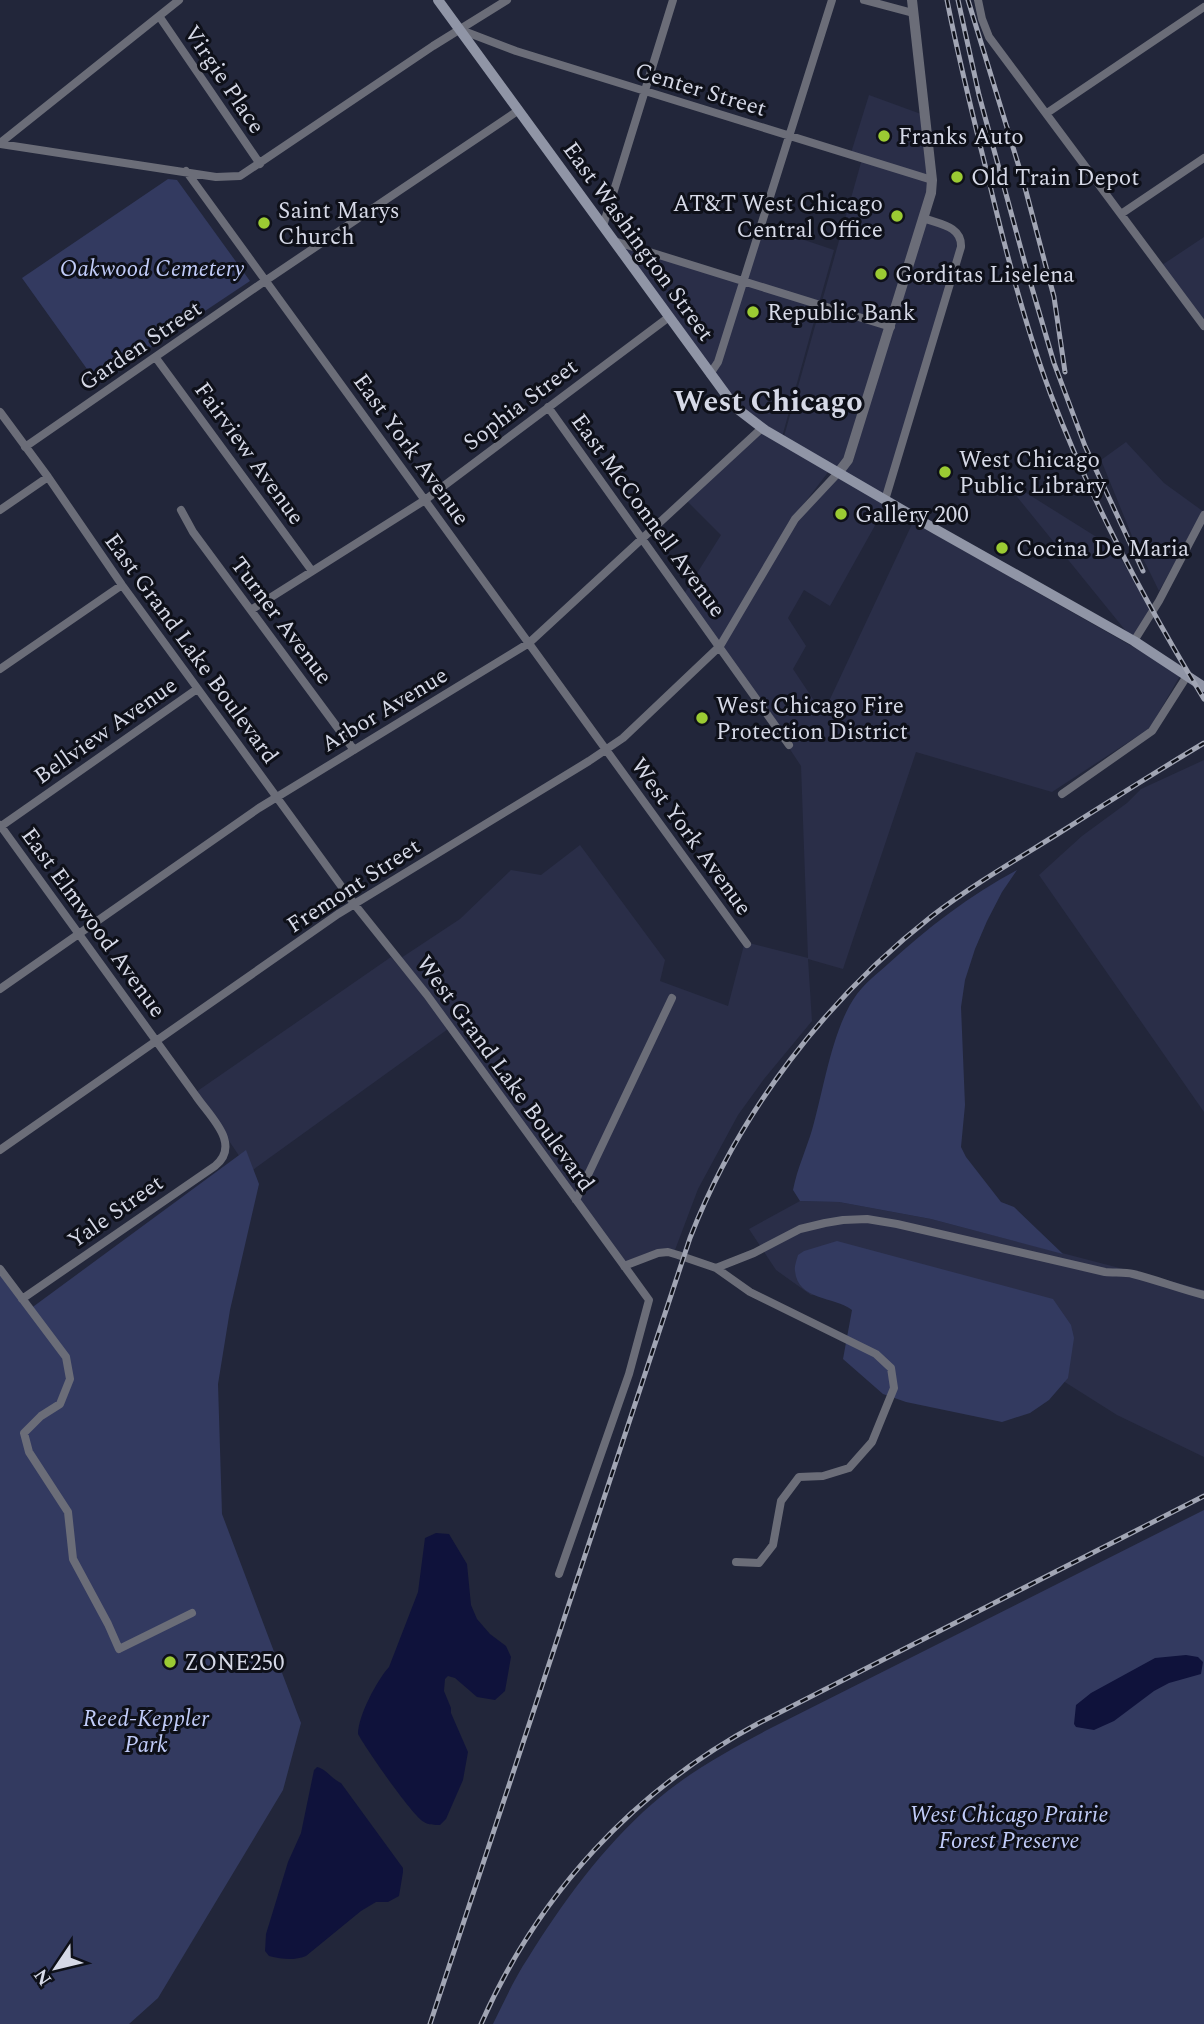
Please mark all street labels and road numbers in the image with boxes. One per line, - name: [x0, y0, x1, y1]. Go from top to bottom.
- street label: Virgie Place: [174, 18, 273, 141]
- street label: Center Street: [631, 54, 771, 127]
- street label: East Washington Street: [553, 135, 722, 349]
- street label: Garden Street: [72, 292, 209, 400]
- street label: Sophia Street: [456, 350, 586, 460]
- street label: East York Avenue: [343, 366, 478, 533]
- street label: Fairview Avenue: [185, 375, 313, 533]
- street label: East McConnell Avenue: [562, 406, 734, 625]
- street label: East Grand Lake Boulevard: [95, 526, 287, 772]
- street label: Turner Avenue: [221, 549, 341, 692]
- street label: Arbor Avenue: [315, 659, 455, 762]
- street label: Bellview Avenue: [27, 669, 185, 794]
- street label: West York Avenue: [621, 751, 760, 923]
- street label: East Elmwood Avenue: [12, 820, 174, 1025]
- street label: Fremont Street: [280, 830, 428, 943]
- street label: West Grand Lake Boulevard: [407, 948, 603, 1200]
- street label: Yale Street: [61, 1166, 171, 1258]

